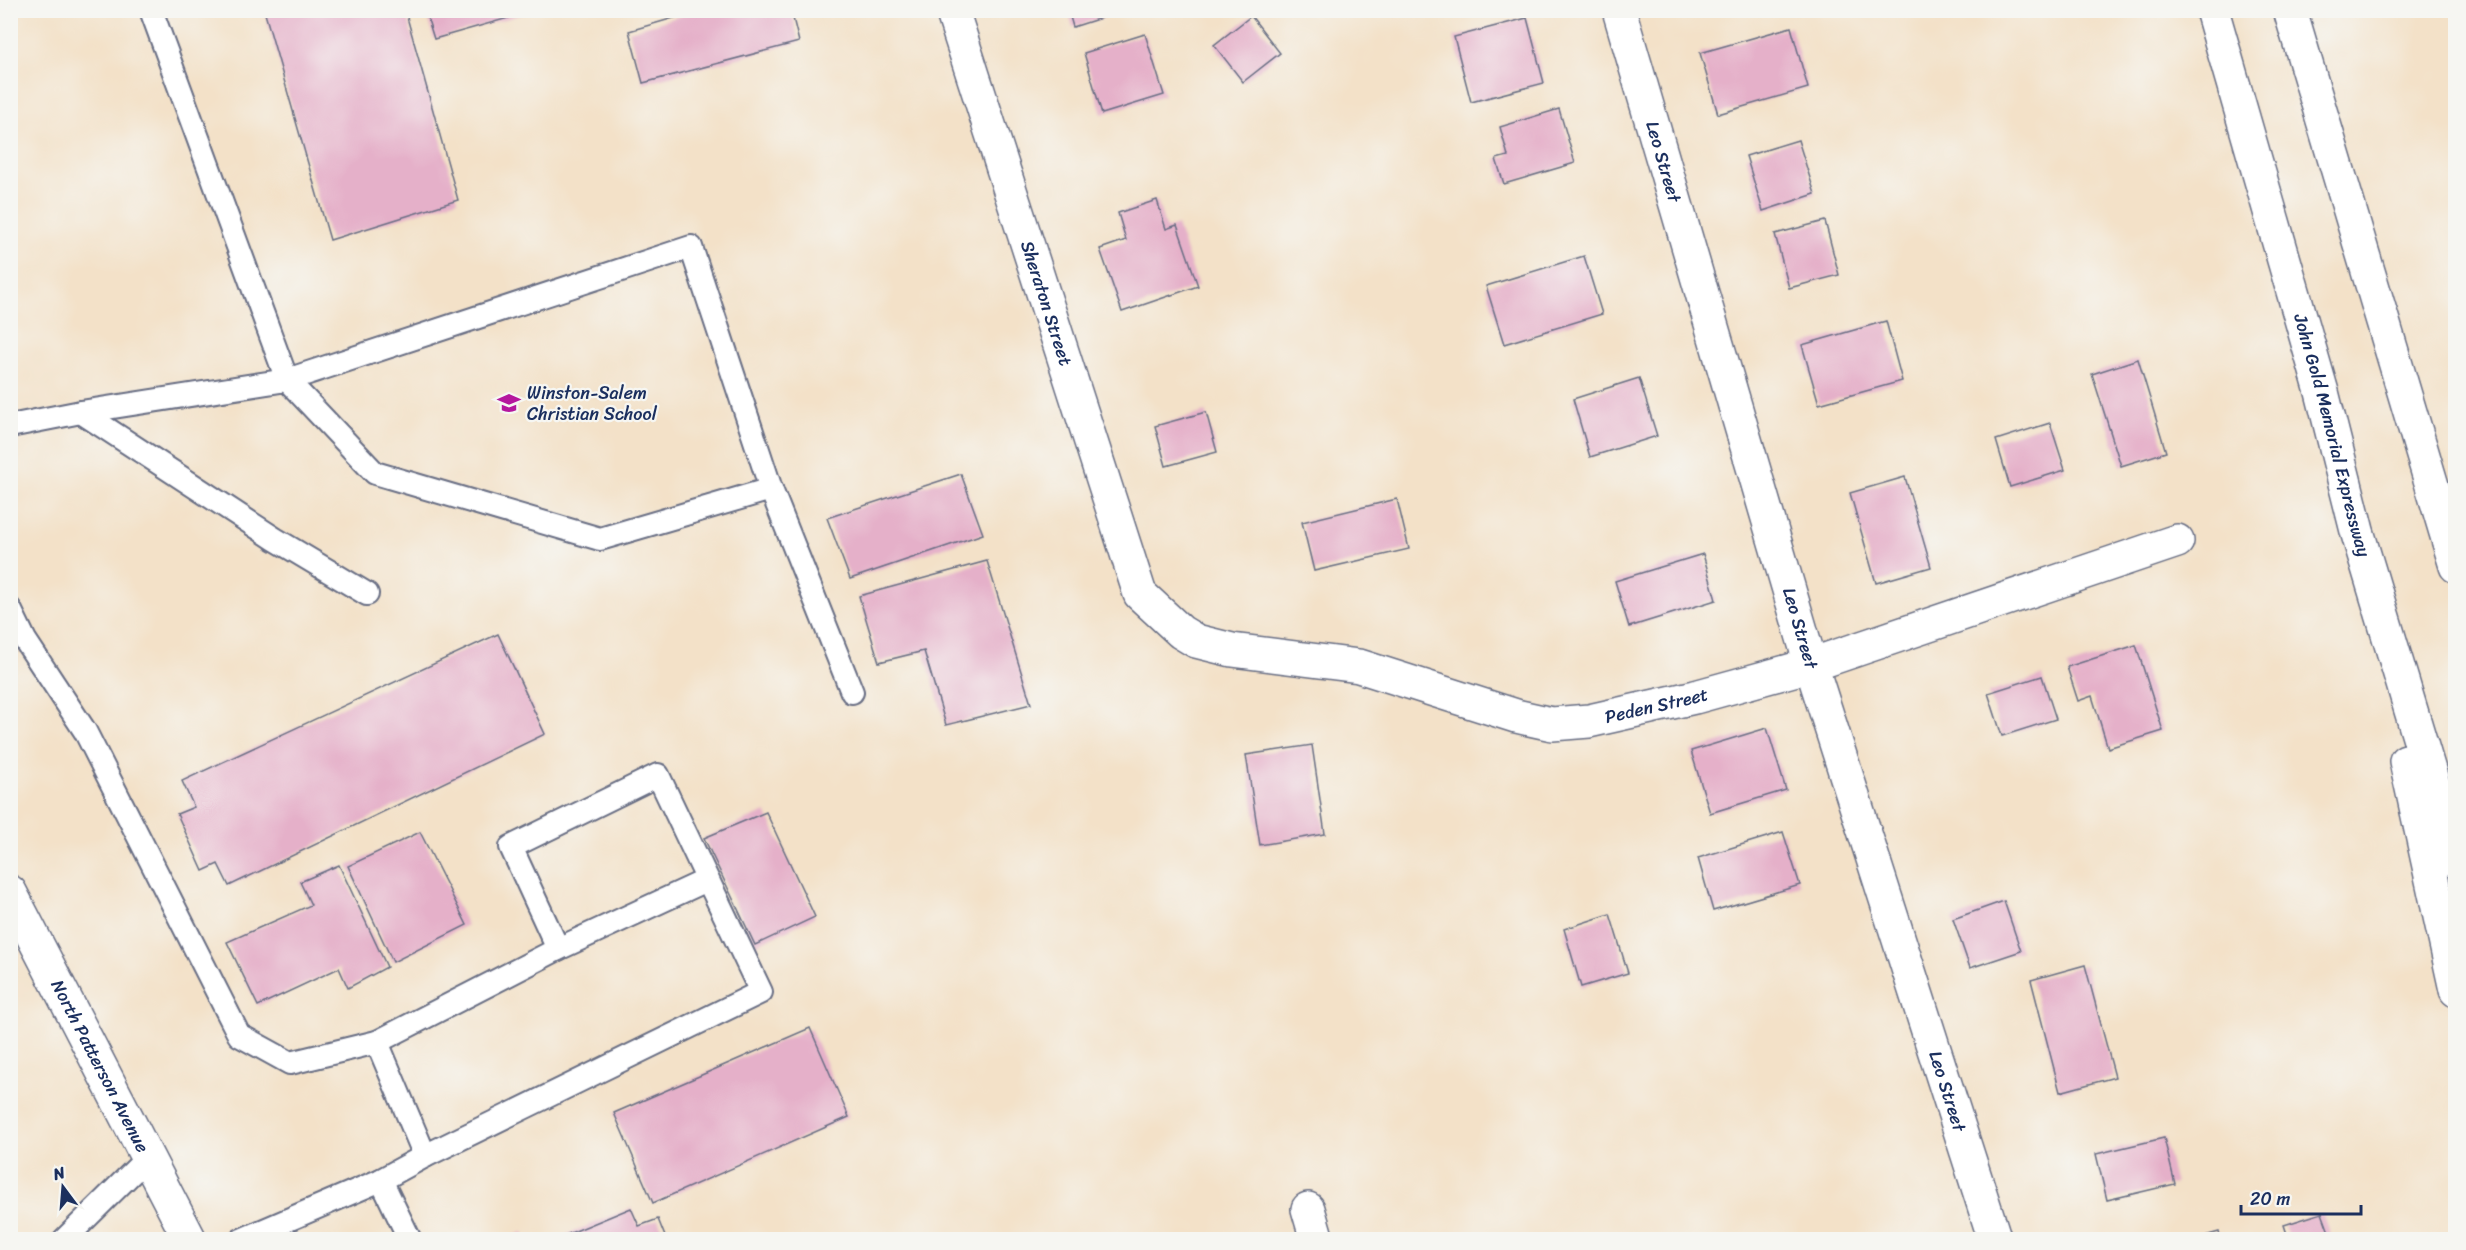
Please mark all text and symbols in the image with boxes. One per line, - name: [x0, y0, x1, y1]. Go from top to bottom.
- street label: Leo Street: [1636, 117, 1691, 207]
- street label: Sheraton Street: [1011, 236, 1082, 370]
- street label: John Gold Memorial Expressway: [2284, 309, 2380, 562]
- place label: Winston-Salem Christian School: [527, 377, 658, 430]
- school or university icon: Winston-Salem Christian School: [496, 390, 522, 416]
- street label: Leo Street: [1773, 584, 1827, 673]
- street label: Peden Street: [1602, 678, 1712, 733]
- street label: North Patterson Avenue: [42, 974, 158, 1159]
- street label: Leo Street: [1919, 1047, 1976, 1136]
- north arrow: [33, 1157, 93, 1217]
- text: N: [49, 1157, 69, 1189]
- scale bar: [2241, 1178, 2361, 1216]
- text: 20 m: [2250, 1183, 2290, 1215]

